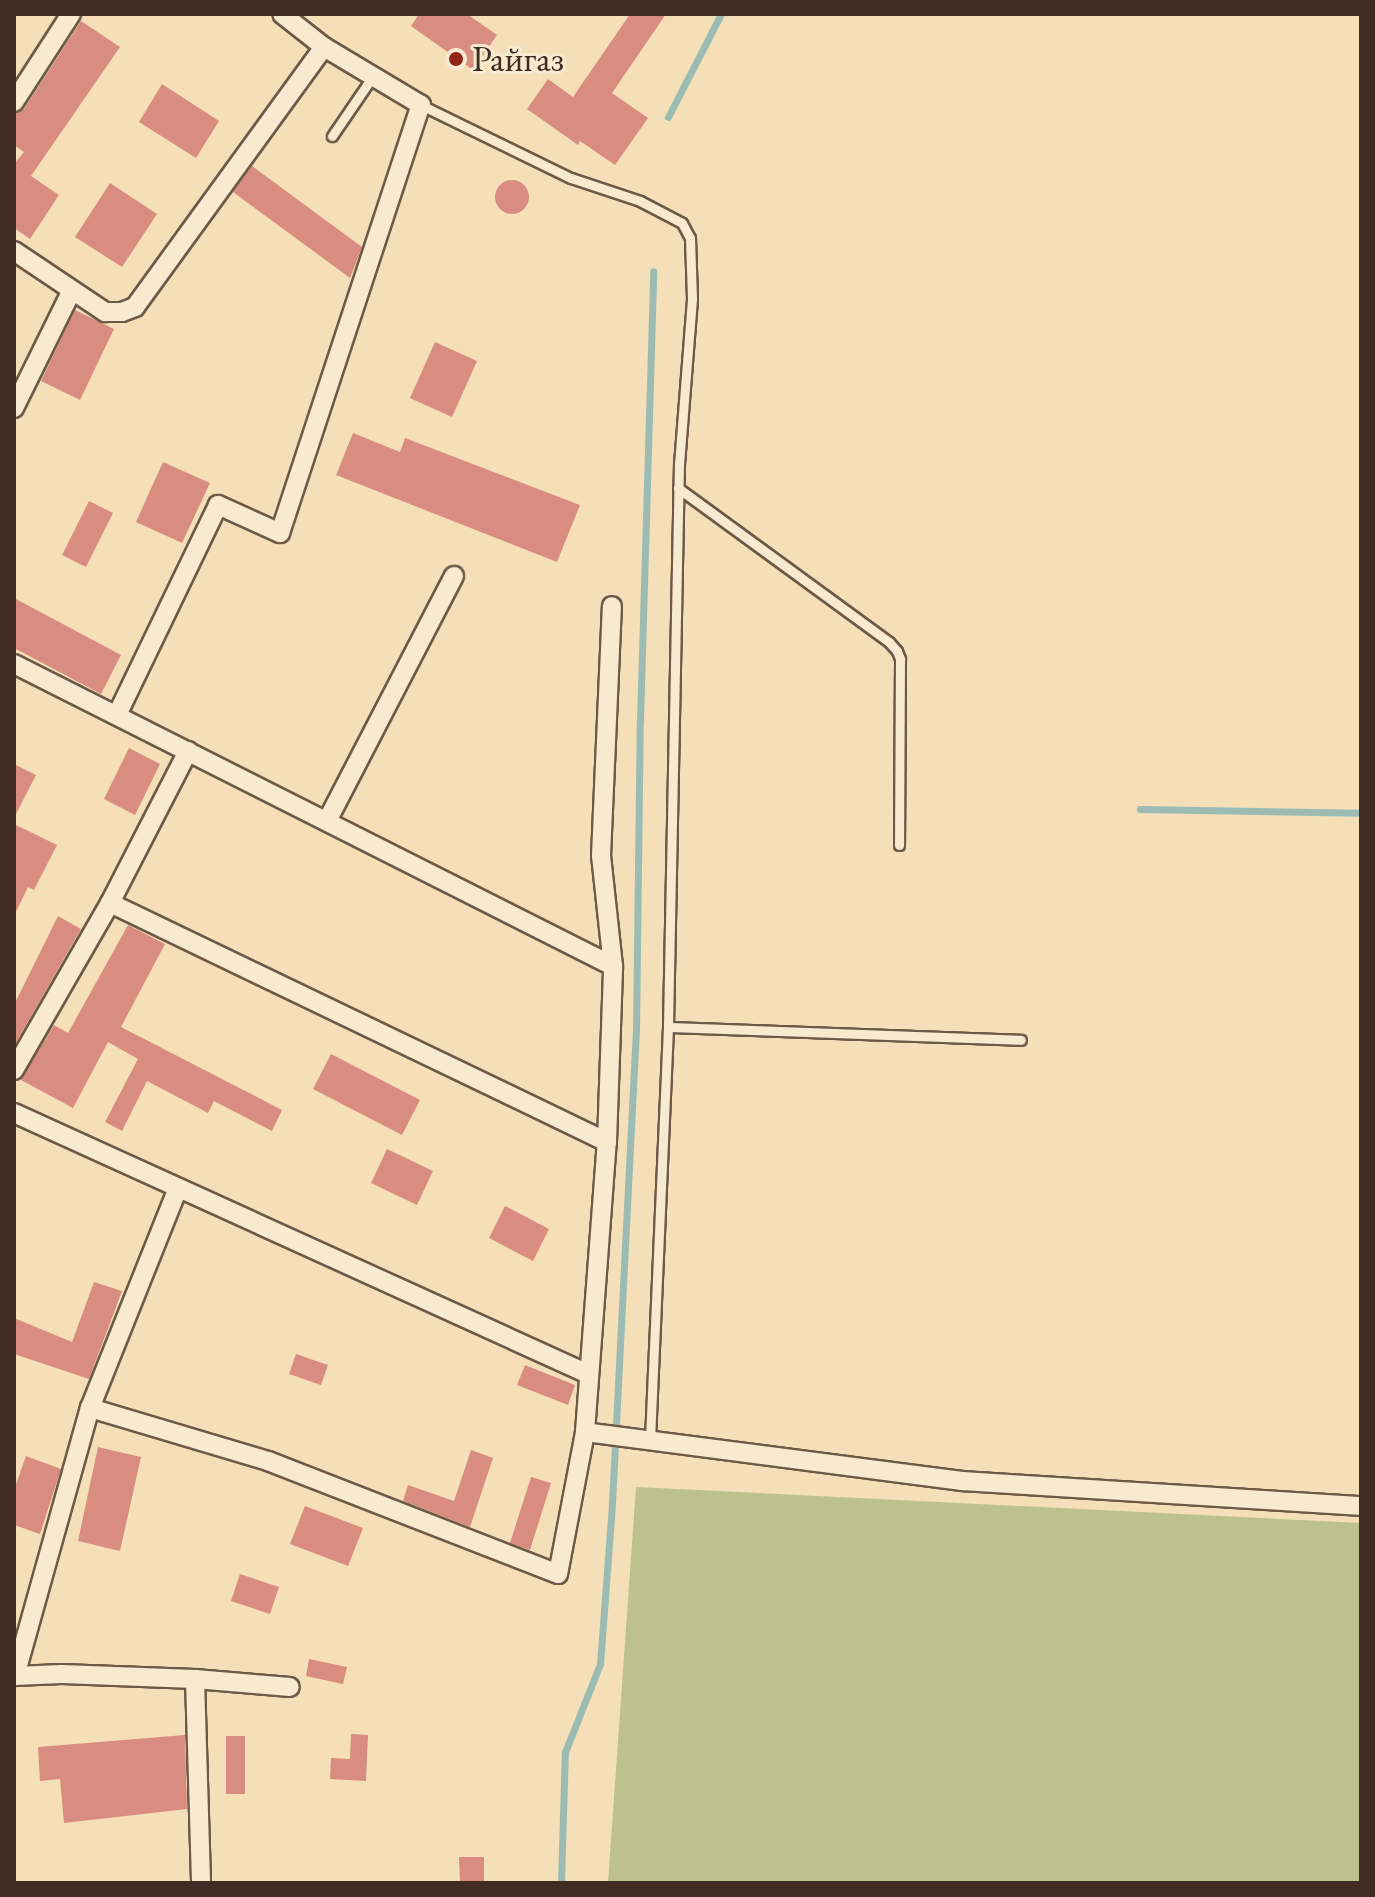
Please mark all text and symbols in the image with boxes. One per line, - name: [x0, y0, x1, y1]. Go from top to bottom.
- place label: Райгаз: [472, 37, 564, 81]
- marker: Райгаз: [447, 50, 465, 68]

